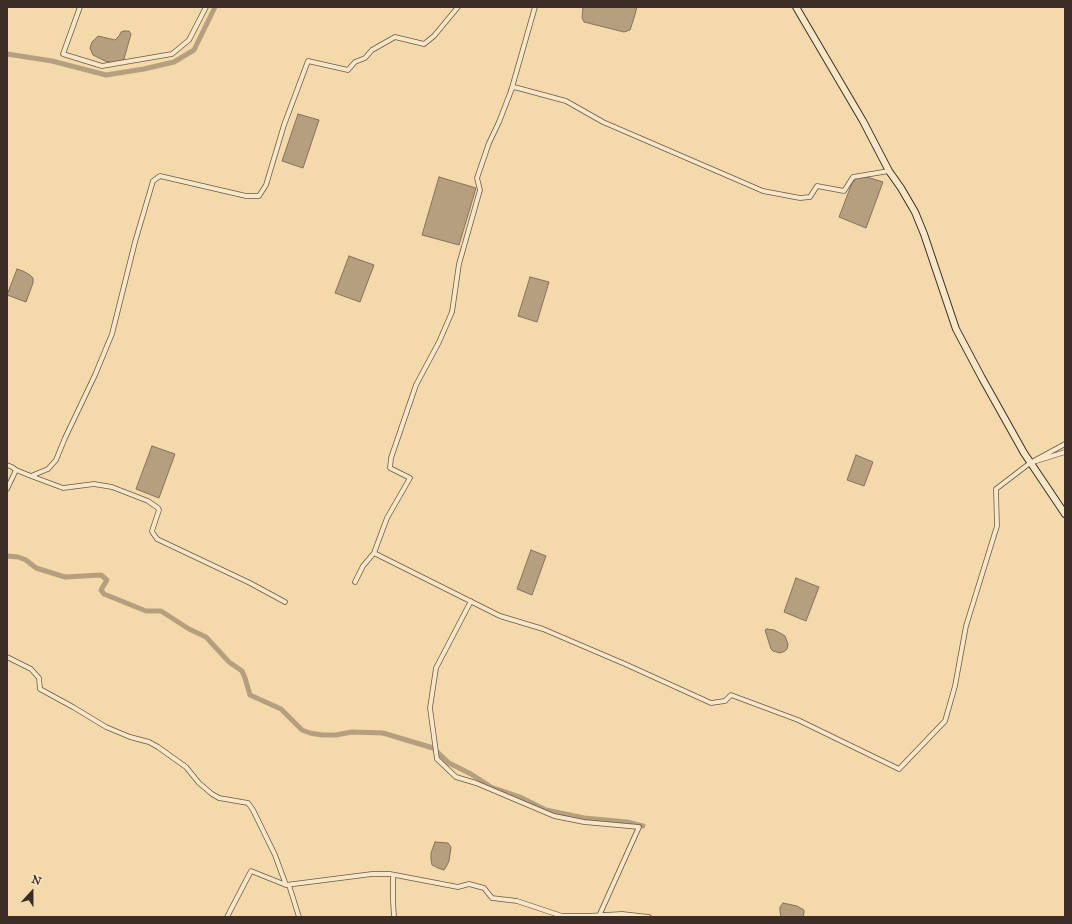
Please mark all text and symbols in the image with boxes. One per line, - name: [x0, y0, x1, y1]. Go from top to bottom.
- north arrow: [12, 872, 52, 912]
- text: N: [30, 873, 43, 888]

